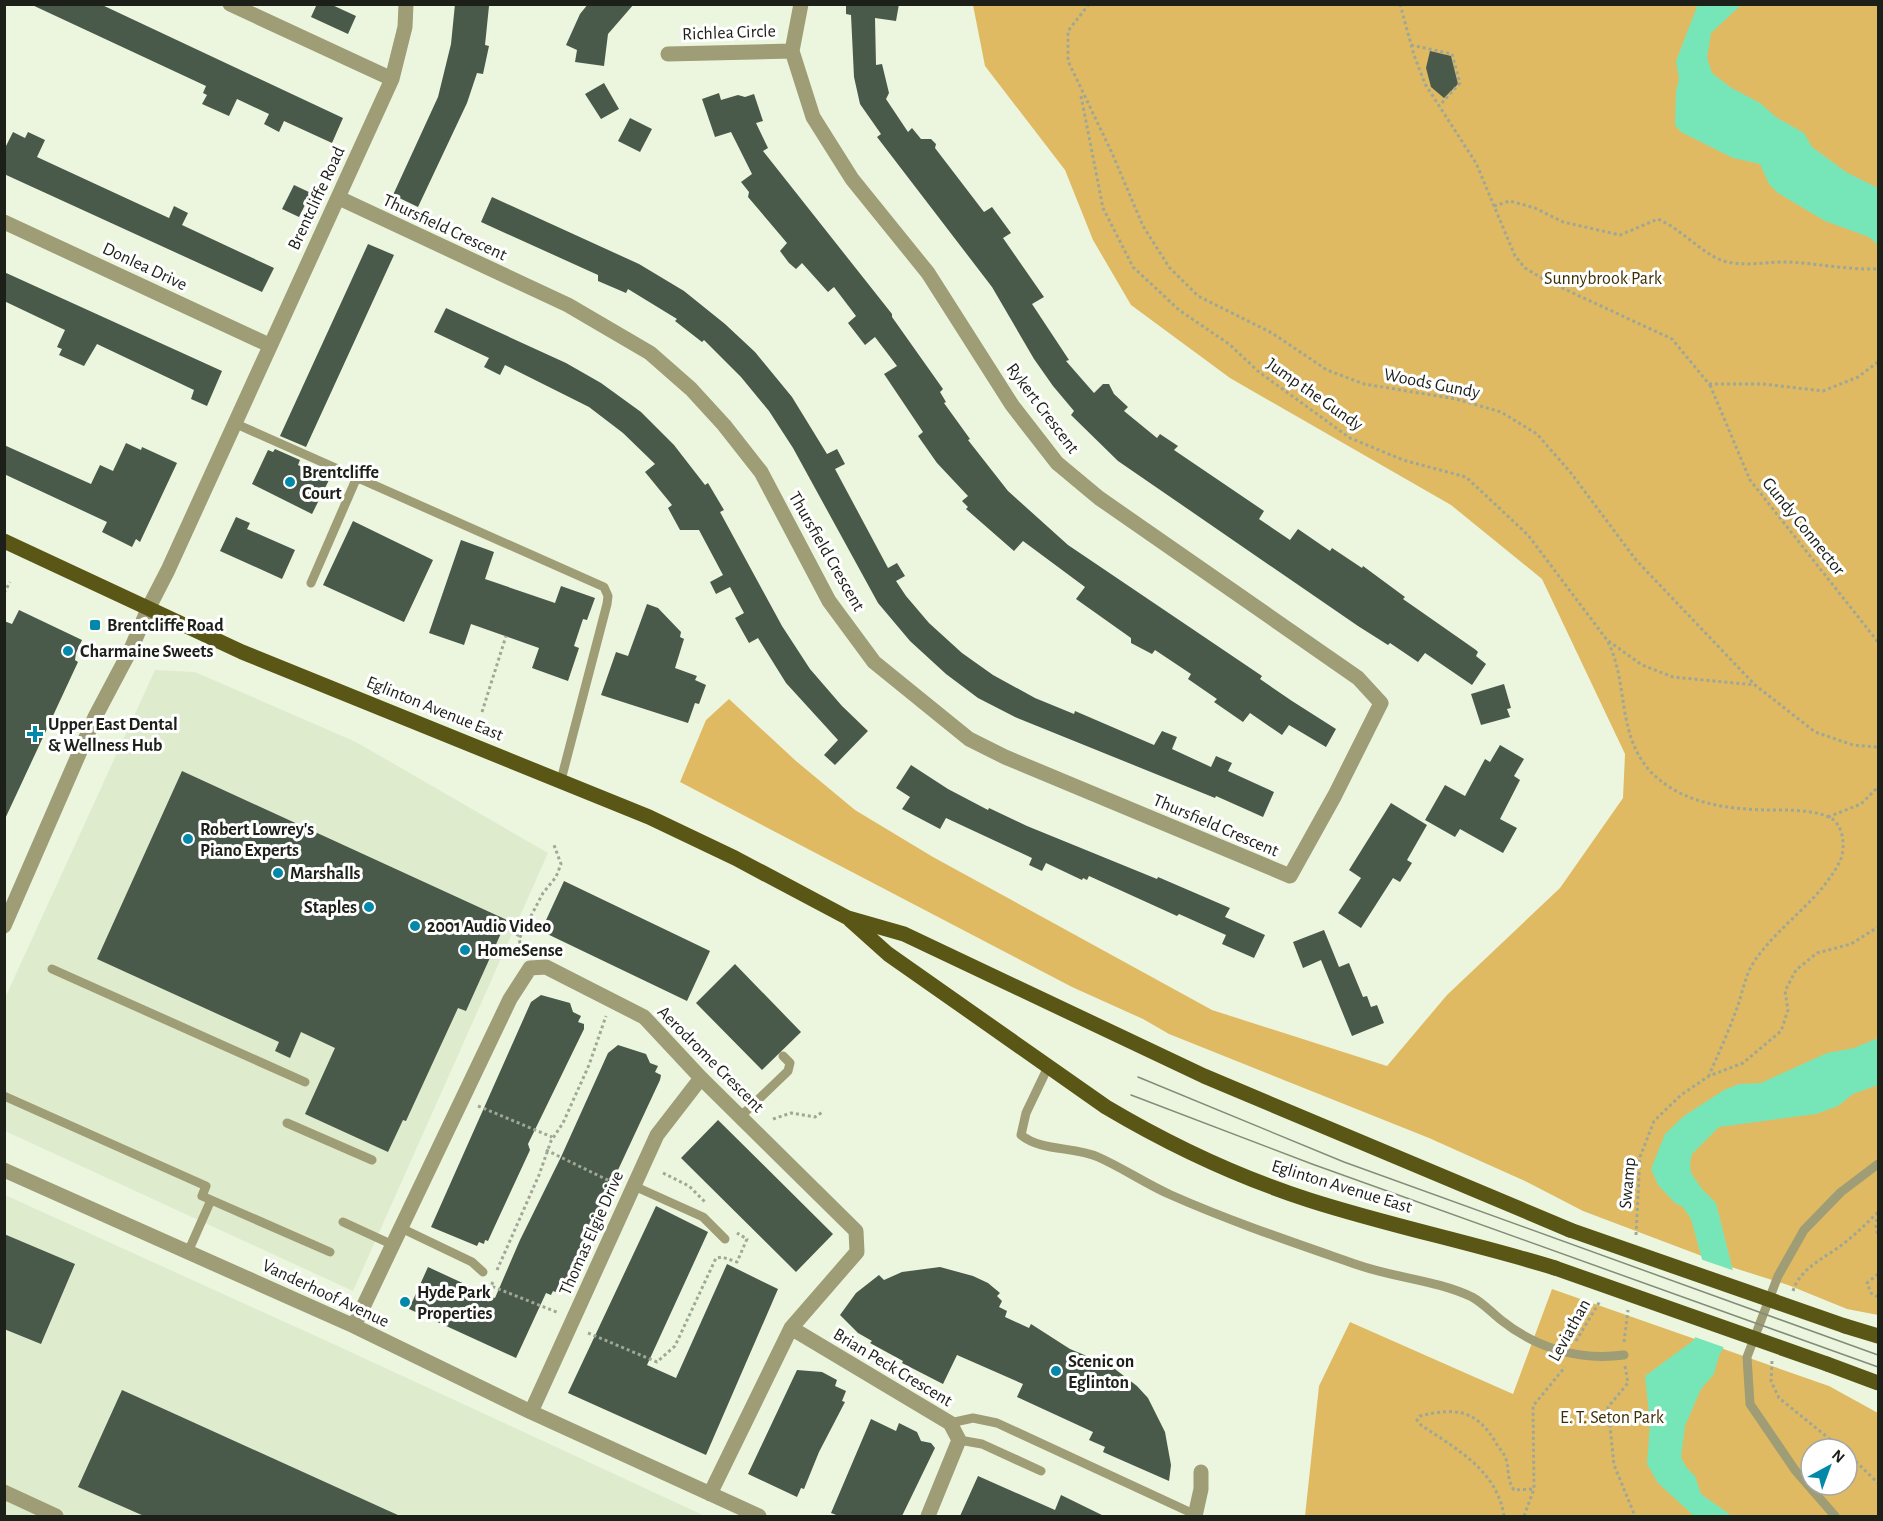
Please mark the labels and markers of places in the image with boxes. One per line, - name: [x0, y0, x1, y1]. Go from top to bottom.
- place label: Brentcliffe Court: [302, 464, 379, 503]
- marker: Brentcliffe Court: [283, 475, 297, 489]
- place label: Brentcliffe Road: [107, 617, 224, 635]
- marker: Brentcliffe Road: [88, 618, 102, 632]
- place label: Charmaine Sweets: [80, 643, 213, 661]
- marker: Charmaine Sweets: [61, 644, 75, 658]
- place label: Upper East Dental & Wellness Hub: [48, 716, 178, 755]
- marker: Upper East Dental & Wellness Hub: [26, 725, 44, 743]
- place label: Robert Lowrey's Piano Experts: [200, 821, 314, 860]
- marker: Robert Lowrey's Piano Experts: [181, 832, 195, 846]
- place label: Marshalls: [290, 865, 361, 883]
- marker: Marshalls: [271, 866, 285, 880]
- place label: Staples: [304, 899, 357, 917]
- marker: Staples: [362, 900, 376, 914]
- place label: 2001 Audio Video: [427, 918, 551, 936]
- marker: 2001 Audio Video: [408, 919, 422, 933]
- place label: HomeSense: [477, 942, 563, 960]
- marker: HomeSense: [458, 943, 472, 957]
- place label: Hyde Park Properties: [417, 1284, 492, 1323]
- marker: Hyde Park Properties: [398, 1295, 412, 1309]
- place label: Scenic on Eglinton: [1068, 1353, 1134, 1392]
- marker: Scenic on Eglinton: [1049, 1364, 1063, 1378]

